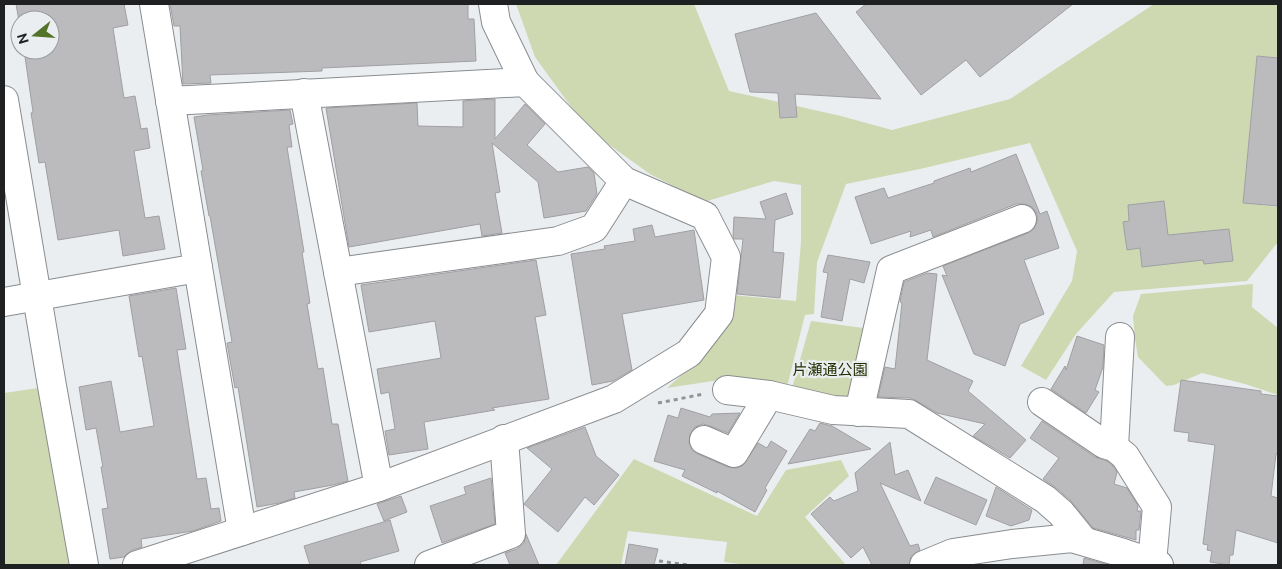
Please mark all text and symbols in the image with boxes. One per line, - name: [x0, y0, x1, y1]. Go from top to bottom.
- north arrow: [10, 10, 60, 60]
- text: N: [13, 31, 32, 46]
- park label: 片瀬通公園: [792, 361, 868, 378]

